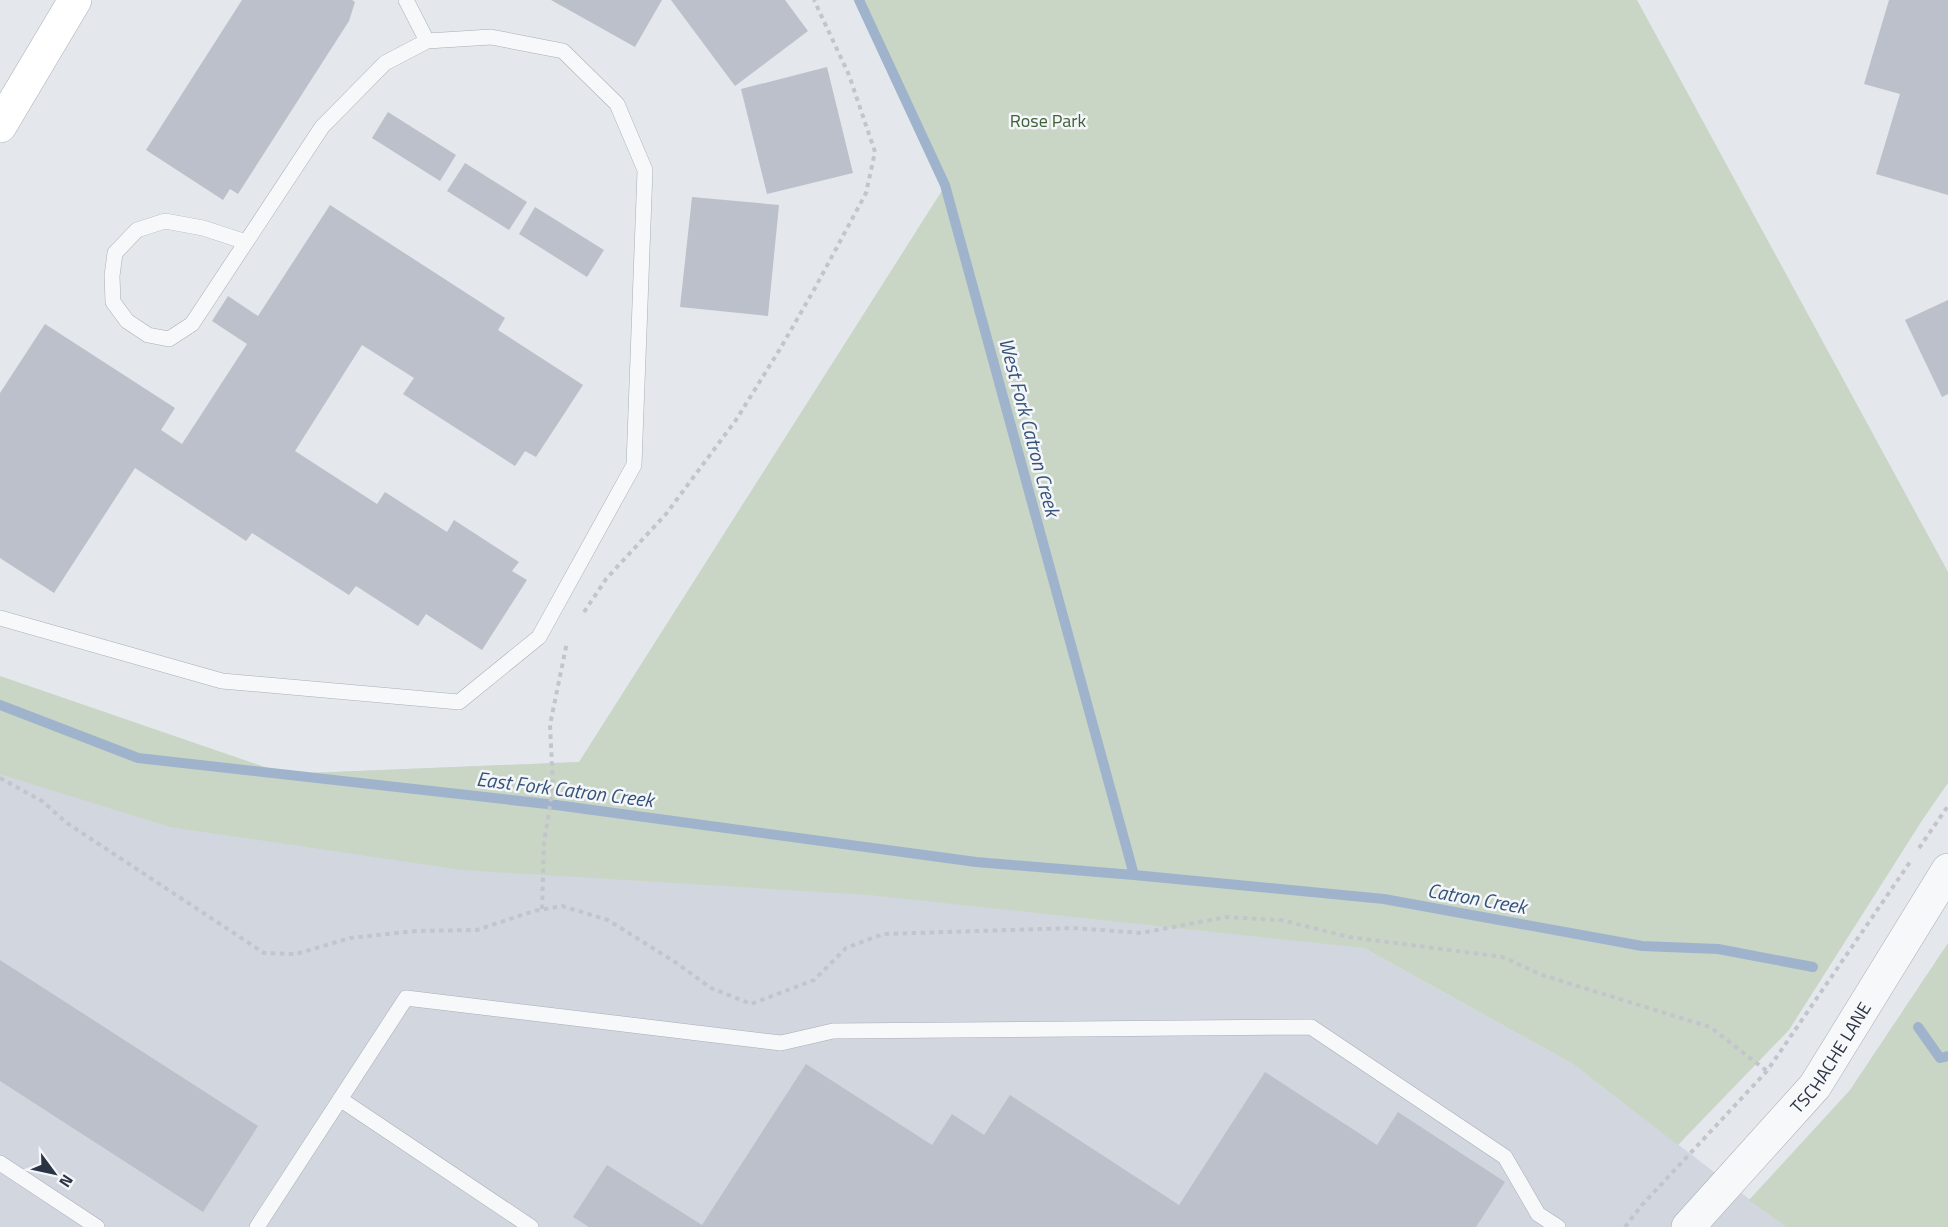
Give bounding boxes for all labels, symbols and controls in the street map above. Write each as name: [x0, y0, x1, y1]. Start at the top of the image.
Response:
park label: Rose Park: [1010, 107, 1087, 134]
water label: West Fork Catron Creek: [991, 334, 1069, 522]
water label: East Fork Catron Creek: [475, 763, 657, 815]
water label: Catron Creek: [1425, 874, 1531, 922]
street label: TSCHACHE LANE: [1783, 996, 1877, 1119]
north arrow: [24, 1143, 84, 1203]
text: N: [53, 1170, 80, 1192]

